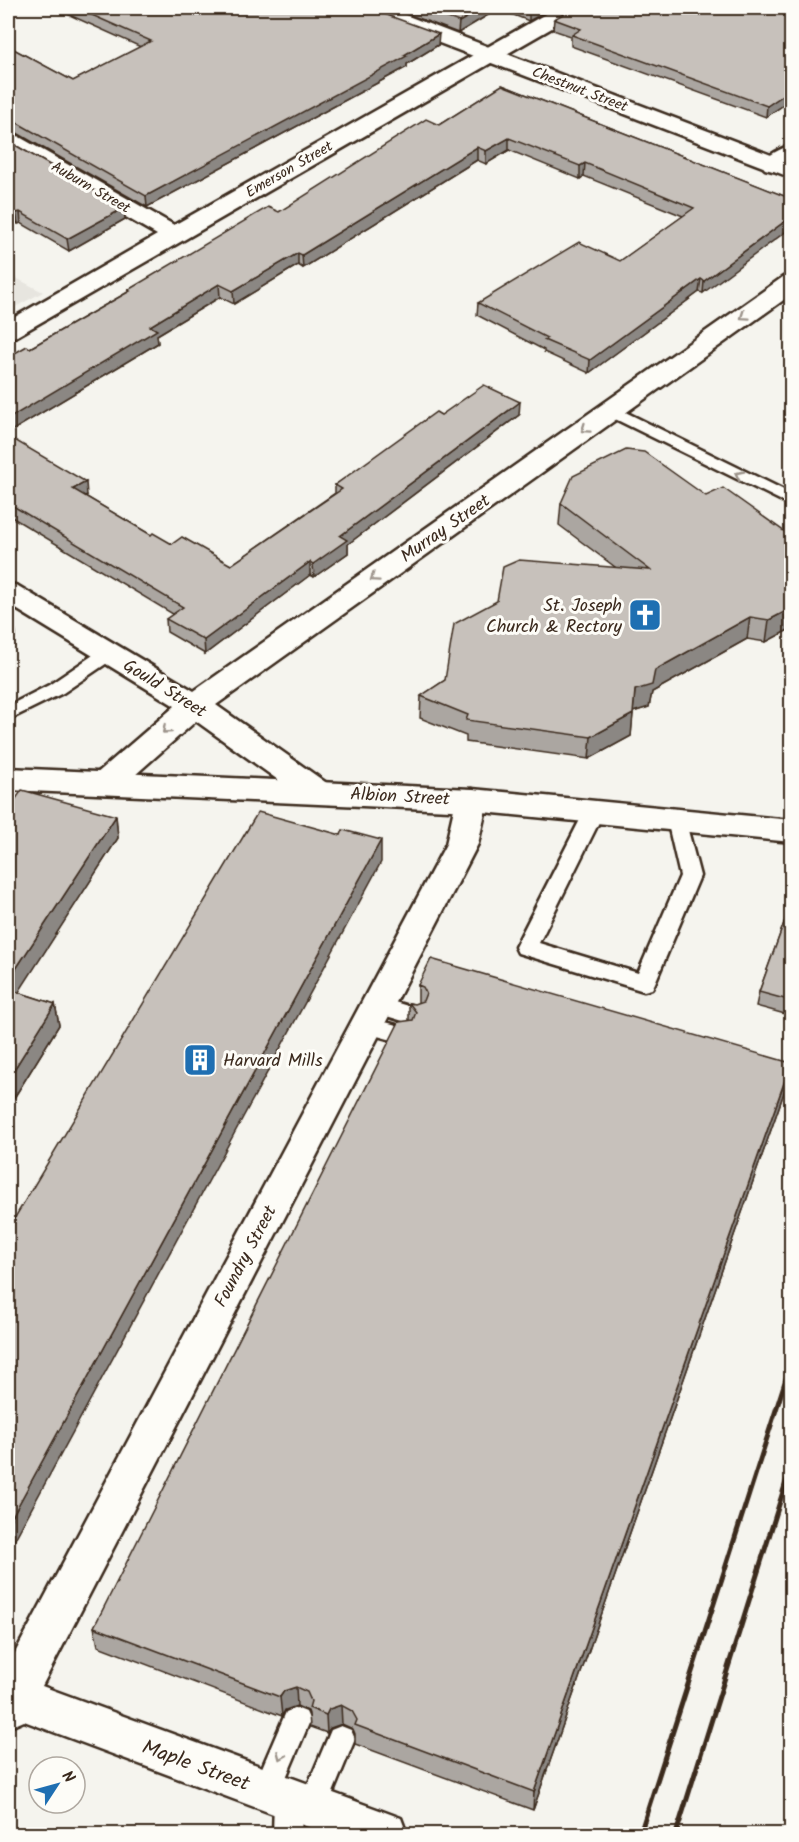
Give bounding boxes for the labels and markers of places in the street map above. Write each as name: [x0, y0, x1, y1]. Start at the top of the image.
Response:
place label: St. Joseph Church & Rectory: [486, 592, 623, 642]
church icon: St. Joseph Church & Rectory: [627, 597, 663, 633]
building icon: Harvard Mills: [182, 1042, 218, 1078]
place label: Harvard Mills: [223, 1047, 323, 1076]

